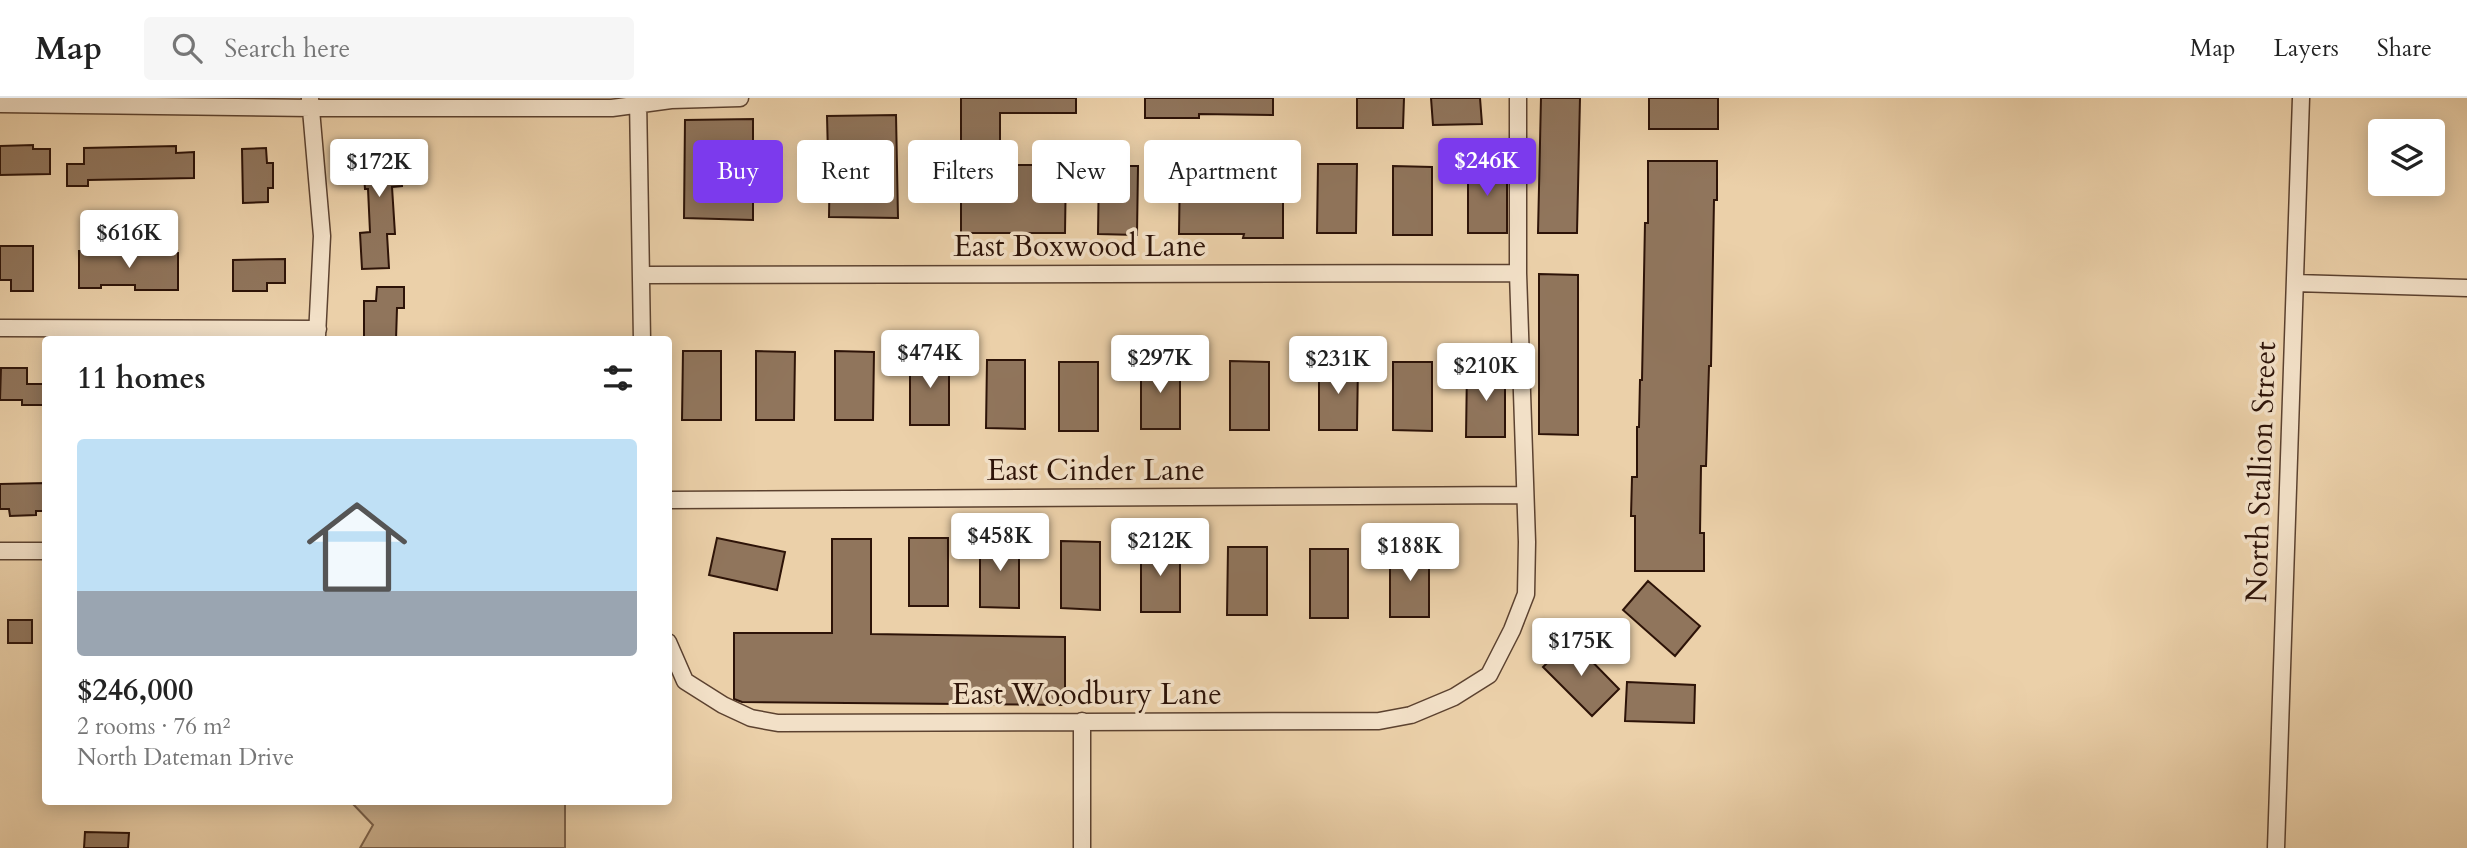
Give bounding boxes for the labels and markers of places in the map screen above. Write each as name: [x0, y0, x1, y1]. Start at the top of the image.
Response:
pin: $246K: [1438, 139, 1536, 198]
pin: $172K: [330, 140, 428, 199]
pin: $616K: [80, 211, 178, 270]
pin: $474K: [881, 330, 979, 390]
pin: $297K: [1111, 336, 1209, 395]
pin: $231K: [1289, 336, 1387, 396]
pin: $210K: [1437, 344, 1535, 403]
pin: $458K: [951, 514, 1049, 573]
pin: $212K: [1111, 518, 1209, 578]
pin: $188K: [1361, 524, 1459, 583]
pin: $175K: [1532, 618, 1630, 678]

